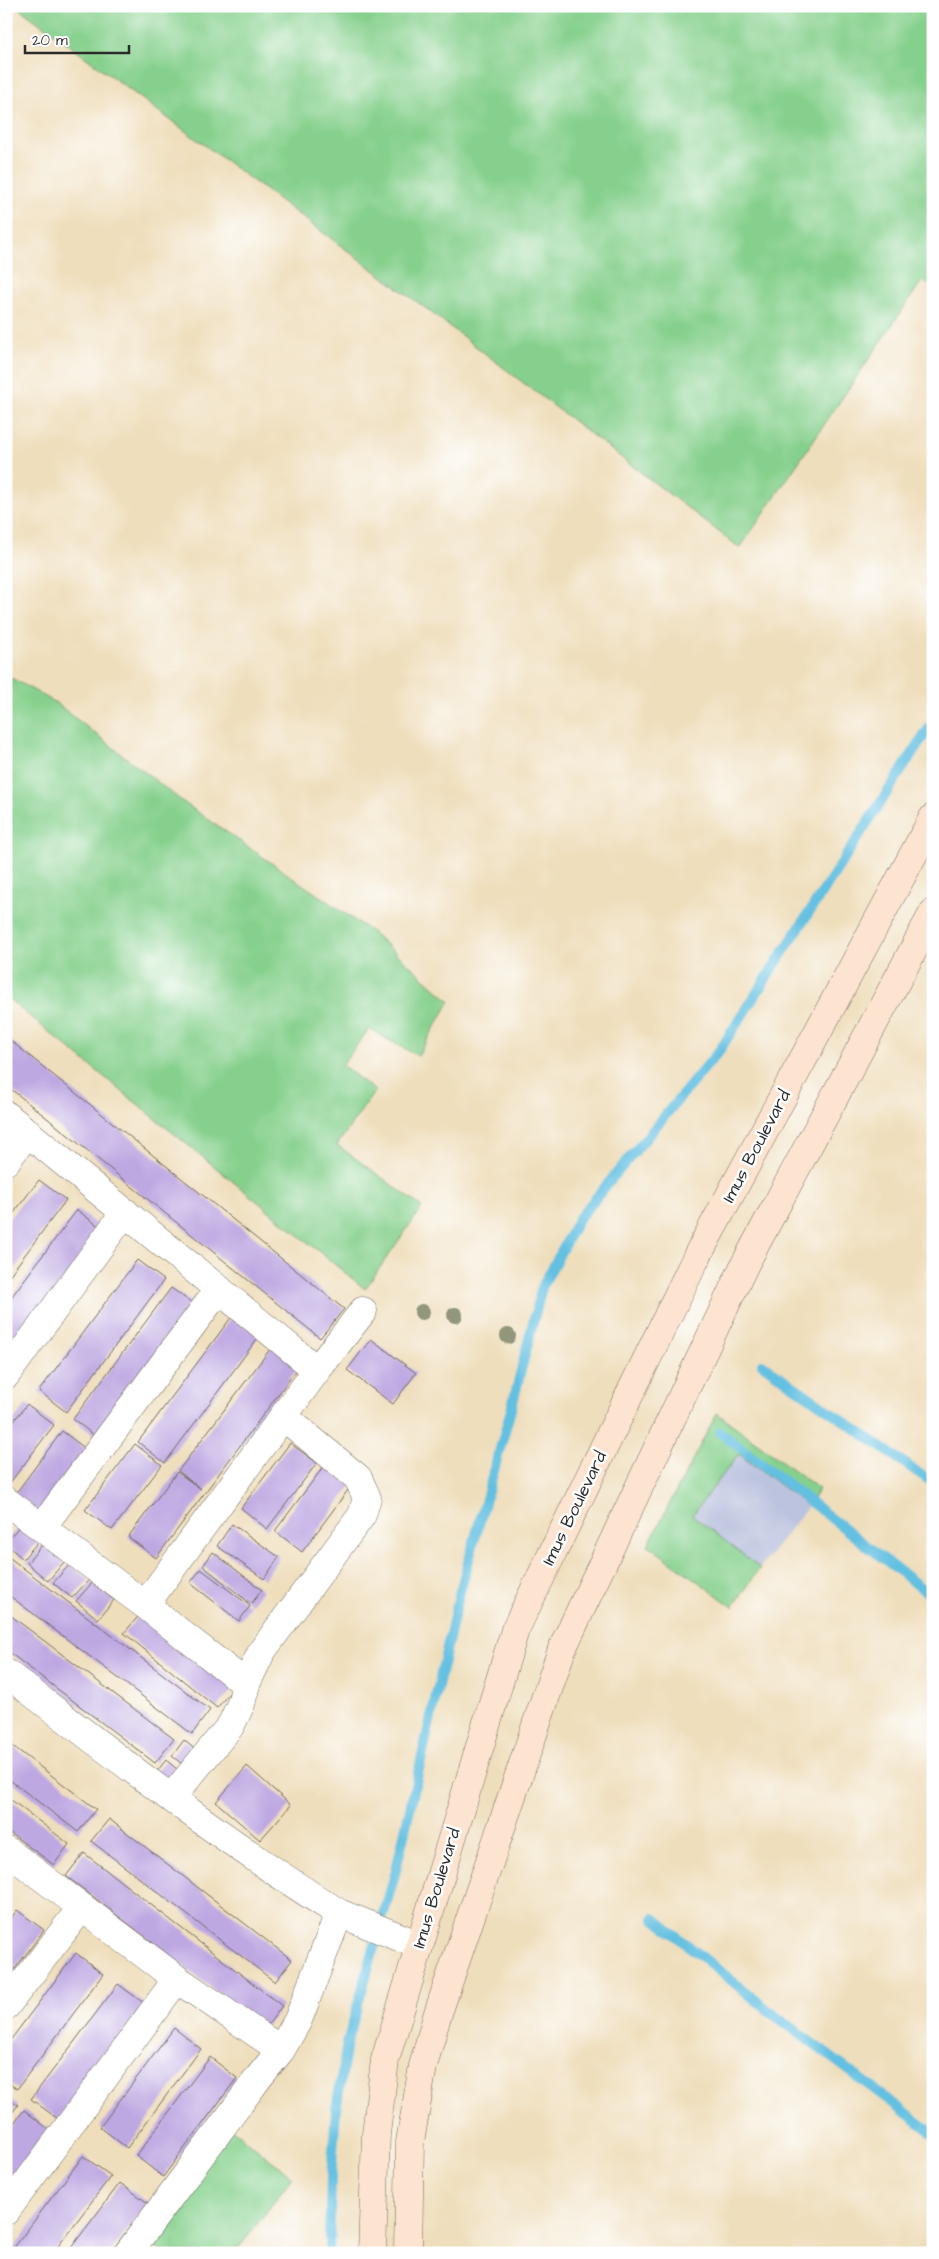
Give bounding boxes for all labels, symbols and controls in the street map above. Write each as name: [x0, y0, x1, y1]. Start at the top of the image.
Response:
scale bar: [25, 22, 129, 54]
text: 20 m: [32, 30, 68, 51]
street label: Imus Boulevard: [716, 1085, 797, 1207]
street label: Imus Boulevard: [536, 1447, 613, 1570]
street label: Imus Boulevard: [406, 1825, 467, 1951]

